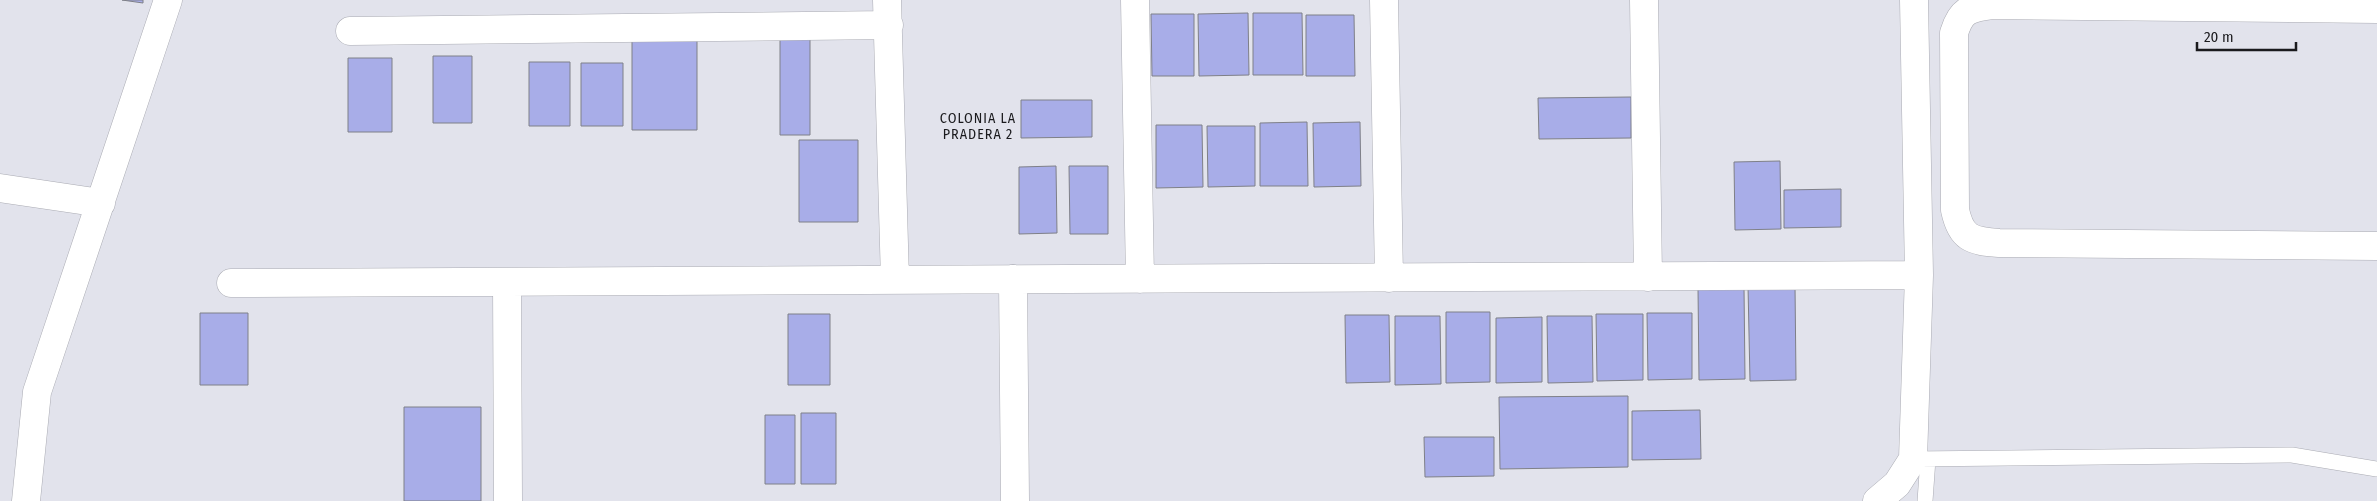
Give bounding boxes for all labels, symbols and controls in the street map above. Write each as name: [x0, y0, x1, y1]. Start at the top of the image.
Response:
scale bar: [2197, 20, 2296, 52]
text: 20 m: [2204, 28, 2234, 46]
district label: COLONIA LA PRADERA 2: [940, 110, 1016, 143]

